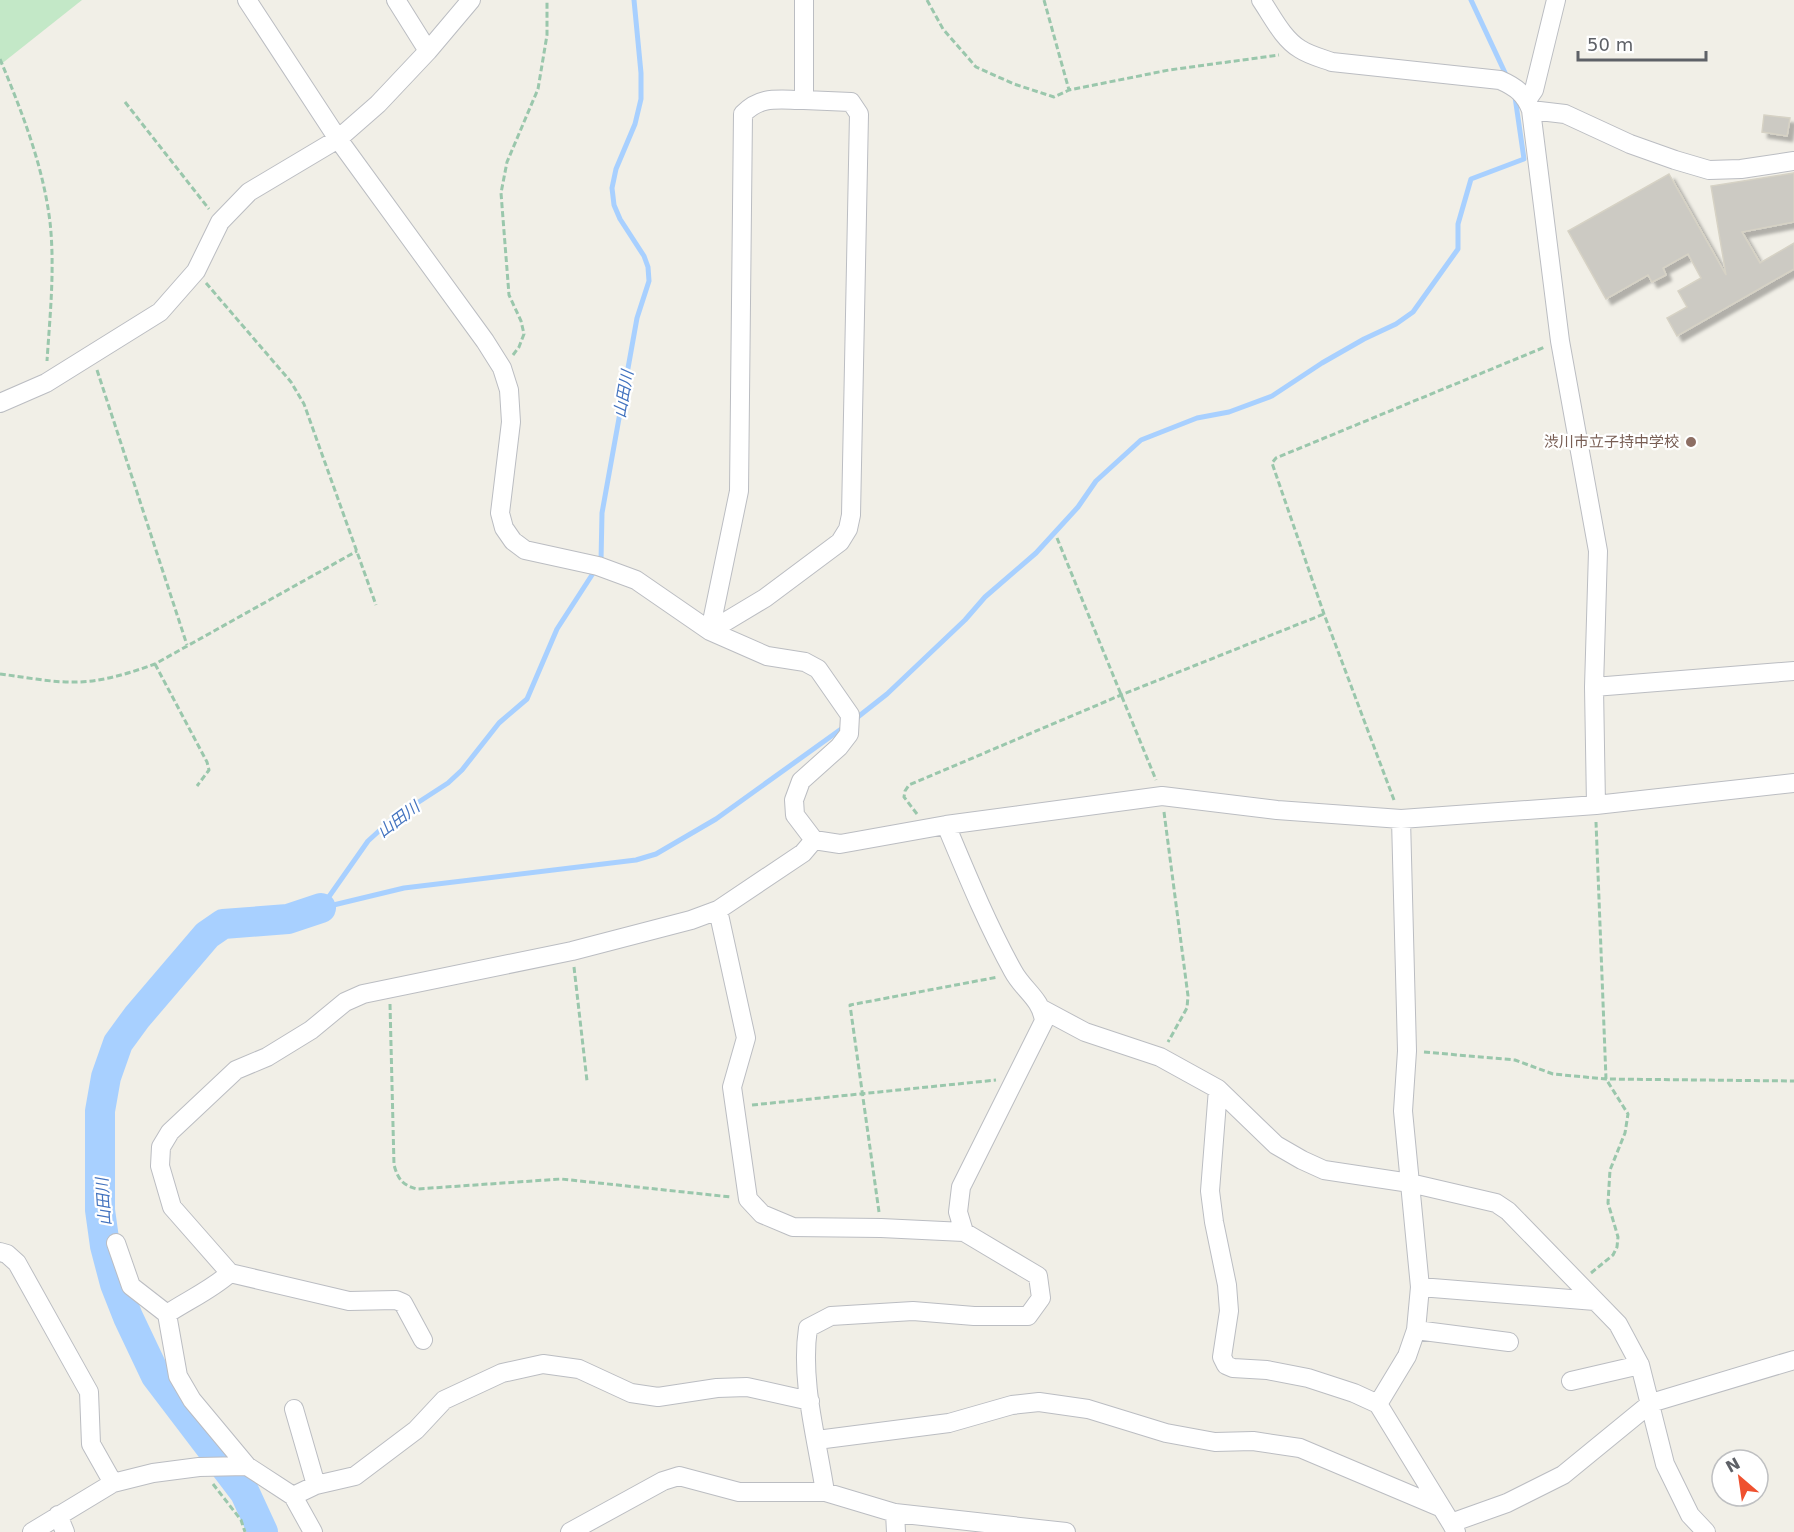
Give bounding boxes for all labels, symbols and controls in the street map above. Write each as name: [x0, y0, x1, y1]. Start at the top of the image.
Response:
scale bar: [1578, 24, 1706, 62]
text: 50 m: [1587, 34, 1633, 55]
water label: 山田川: [610, 367, 637, 419]
place label: 渋川市立子持中学校: [1544, 433, 1679, 451]
marker: 渋川市立子持中学校: [1684, 435, 1698, 449]
water label: 山田川: [373, 796, 425, 841]
water label: 山田川: [92, 1175, 115, 1227]
north arrow: [1710, 1448, 1770, 1508]
text: N: [1723, 1454, 1743, 1477]

